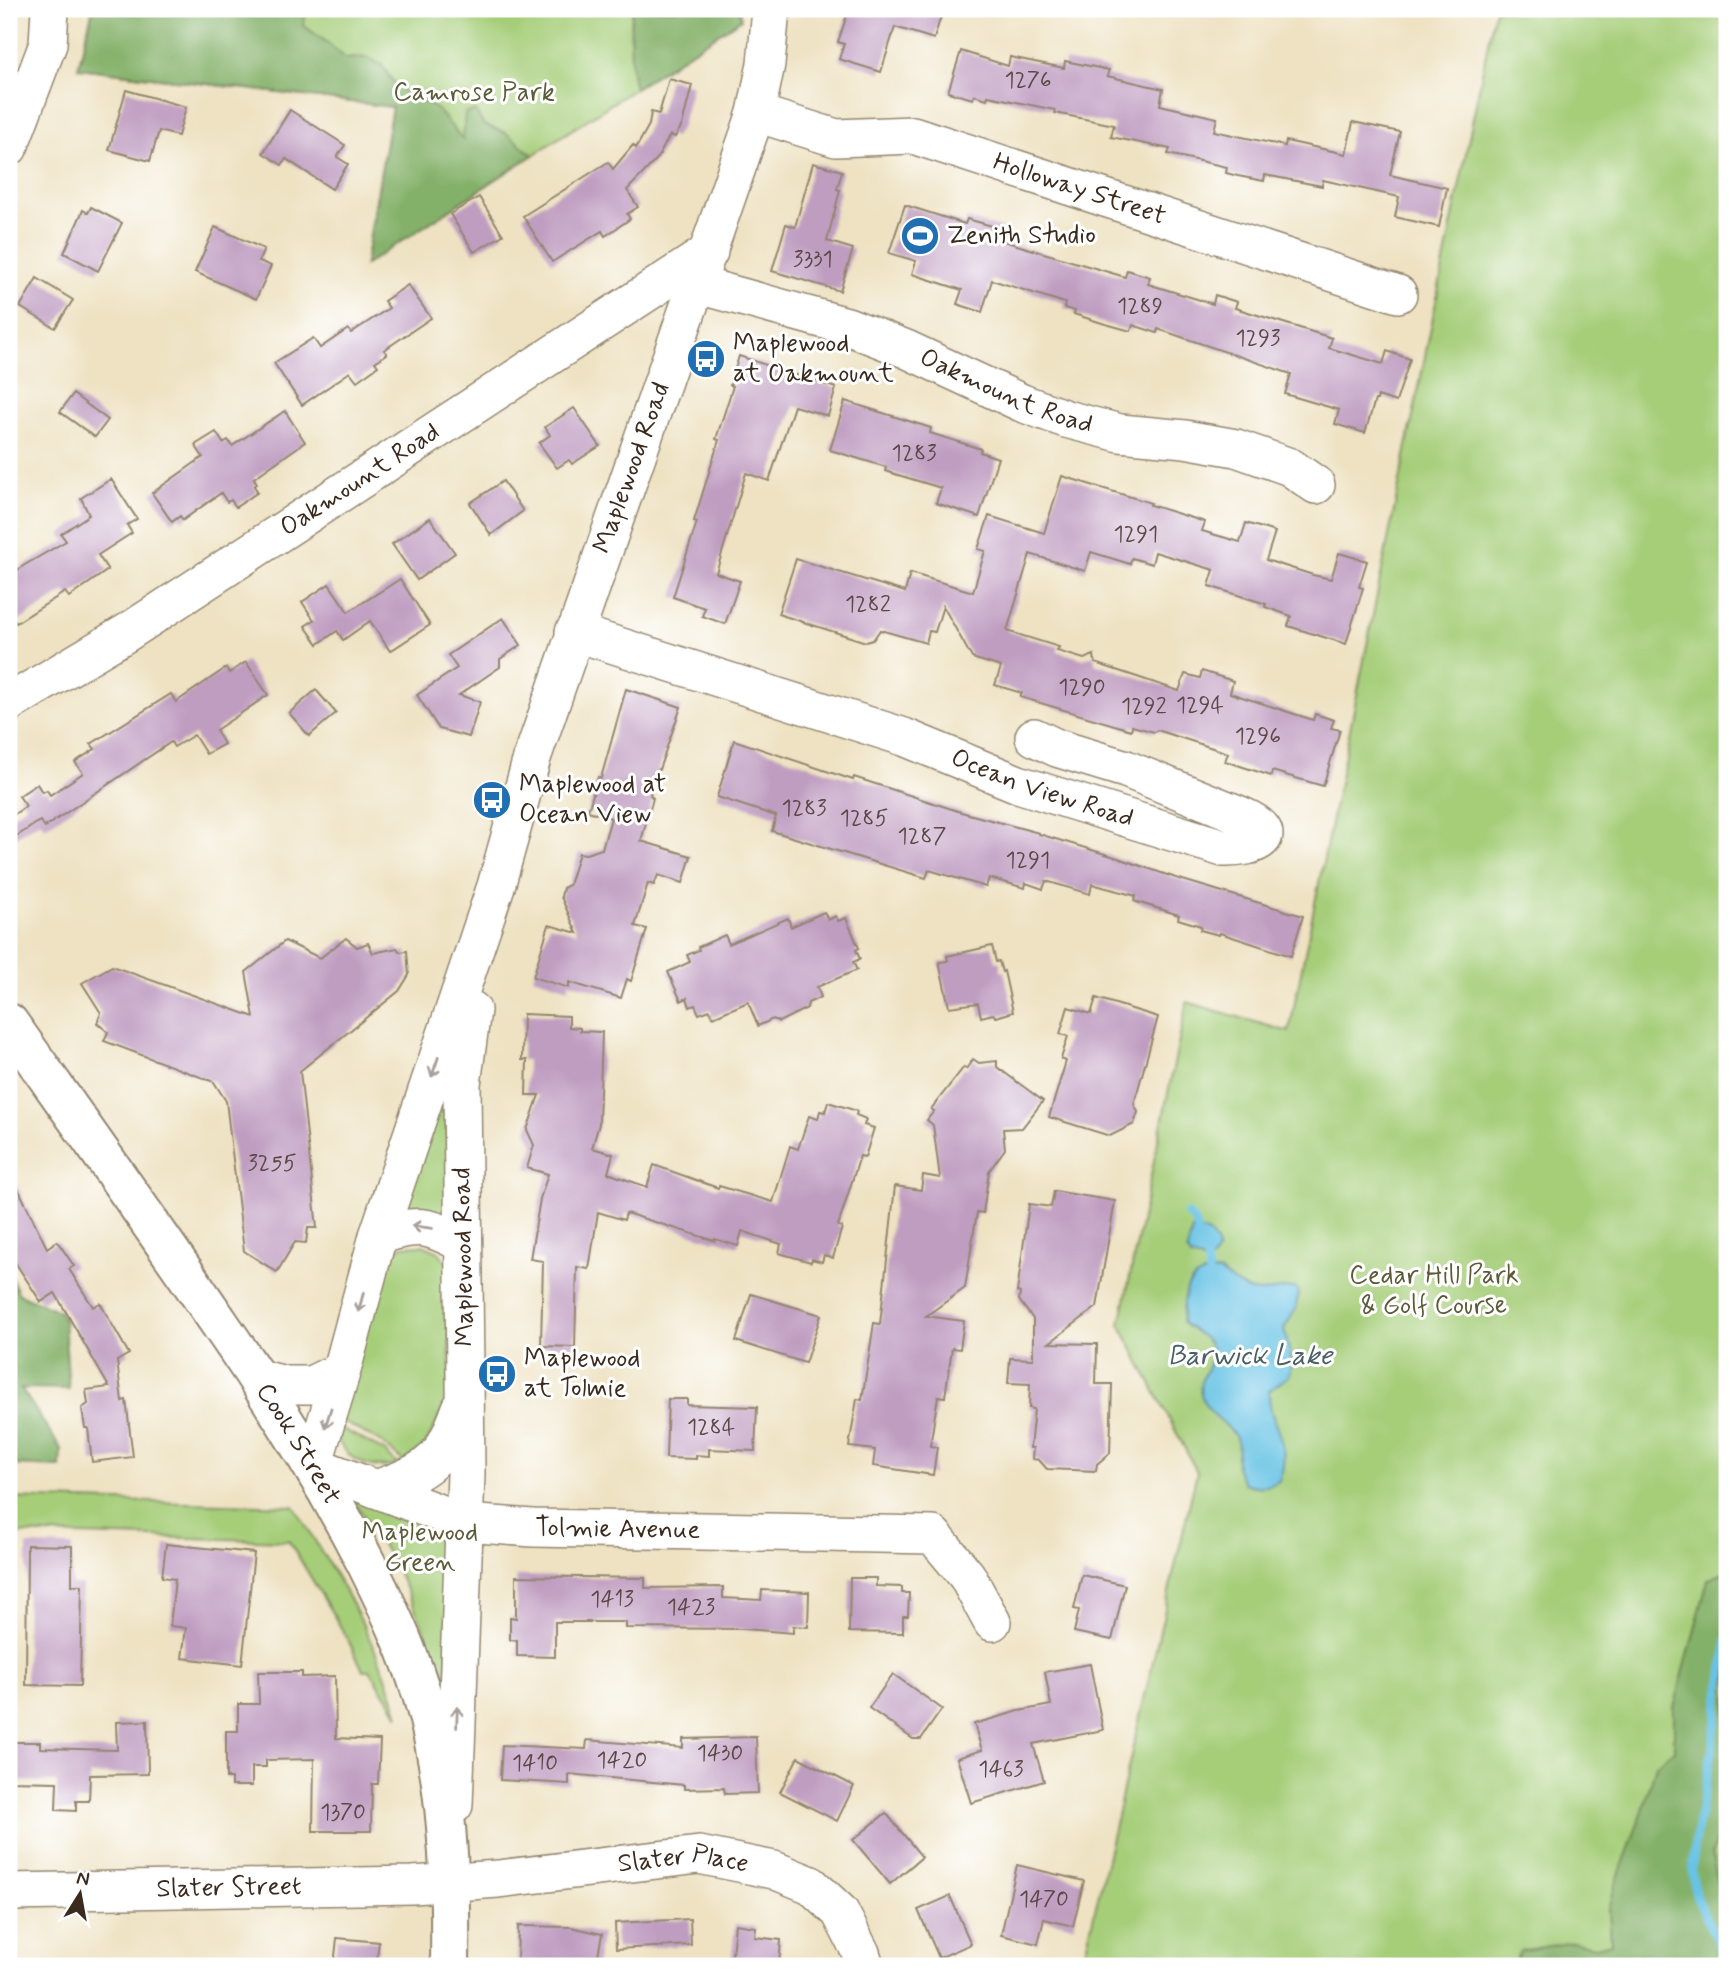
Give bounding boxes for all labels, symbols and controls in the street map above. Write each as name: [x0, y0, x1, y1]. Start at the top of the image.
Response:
house number: 1276: [1004, 66, 1052, 96]
park label: Camrose Park: [393, 76, 555, 110]
street label: Holloway Street: [989, 145, 1170, 234]
sports icon: Zenith Studio: [899, 215, 941, 257]
place label: Zenith Studio: [947, 219, 1096, 253]
house number: 3331: [793, 245, 833, 275]
house number: 1289: [1117, 292, 1163, 322]
house number: 1293: [1236, 324, 1280, 354]
place label: Maplewood at Oakmount: [733, 327, 894, 391]
bus stop icon: Maplewood at Oakmount: [685, 338, 727, 380]
street label: Oakmount Road: [914, 341, 1096, 442]
street label: Maplewood Road: [585, 378, 679, 558]
street label: Oakmount Road: [274, 415, 447, 545]
house number: 1283: [891, 439, 937, 469]
house number: 1291: [1114, 520, 1158, 550]
house number: 1282: [845, 590, 891, 620]
house number: 1290: [1058, 673, 1106, 703]
house number: 1294: [1176, 691, 1224, 721]
house number: 1292: [1121, 692, 1167, 722]
house number: 1296: [1235, 722, 1281, 752]
street label: Ocean View Road: [946, 741, 1138, 836]
place label: Maplewood at Ocean View: [519, 768, 666, 832]
bus stop icon: Maplewood at Ocean View: [471, 779, 513, 821]
house number: 1283: [781, 794, 827, 824]
house number: 1285: [840, 804, 888, 834]
house number: 1287: [898, 822, 946, 852]
house number: 1291: [1006, 846, 1050, 876]
one-way arrow: [428, 1055, 440, 1077]
house number: 3255: [247, 1149, 297, 1179]
street label: Maplewood Road: [445, 1167, 483, 1347]
one-way arrow: [411, 1221, 434, 1234]
park label: Cedar Hill Park & Golf Course: [1349, 1259, 1519, 1323]
one-way arrow: [354, 1290, 367, 1312]
water label: Barwick Lake: [1168, 1338, 1334, 1375]
place label: Maplewood at Tolmie: [524, 1342, 640, 1406]
bus stop icon: Maplewood at Tolmie: [476, 1353, 518, 1395]
street label: Cook Street: [248, 1377, 348, 1511]
one-way arrow: [321, 1407, 334, 1429]
house number: 1284: [687, 1413, 735, 1443]
street label: Tolmie Avenue: [535, 1511, 701, 1548]
park label: Maplewood Green: [362, 1516, 478, 1580]
house number: 1413: [590, 1585, 634, 1615]
house number: 1423: [667, 1593, 715, 1623]
one-way arrow: [450, 1705, 464, 1728]
house number: 1430: [697, 1739, 743, 1769]
house number: 1420: [597, 1746, 647, 1776]
house number: 1410: [512, 1749, 558, 1779]
house number: 1463: [978, 1755, 1024, 1785]
house number: 1370: [320, 1798, 366, 1828]
street label: Slater Place: [616, 1837, 752, 1882]
north arrow: [46, 1860, 116, 1930]
text: N: [74, 1865, 92, 1892]
street label: Slater Street: [156, 1870, 302, 1906]
house number: 1470: [1019, 1885, 1069, 1915]

